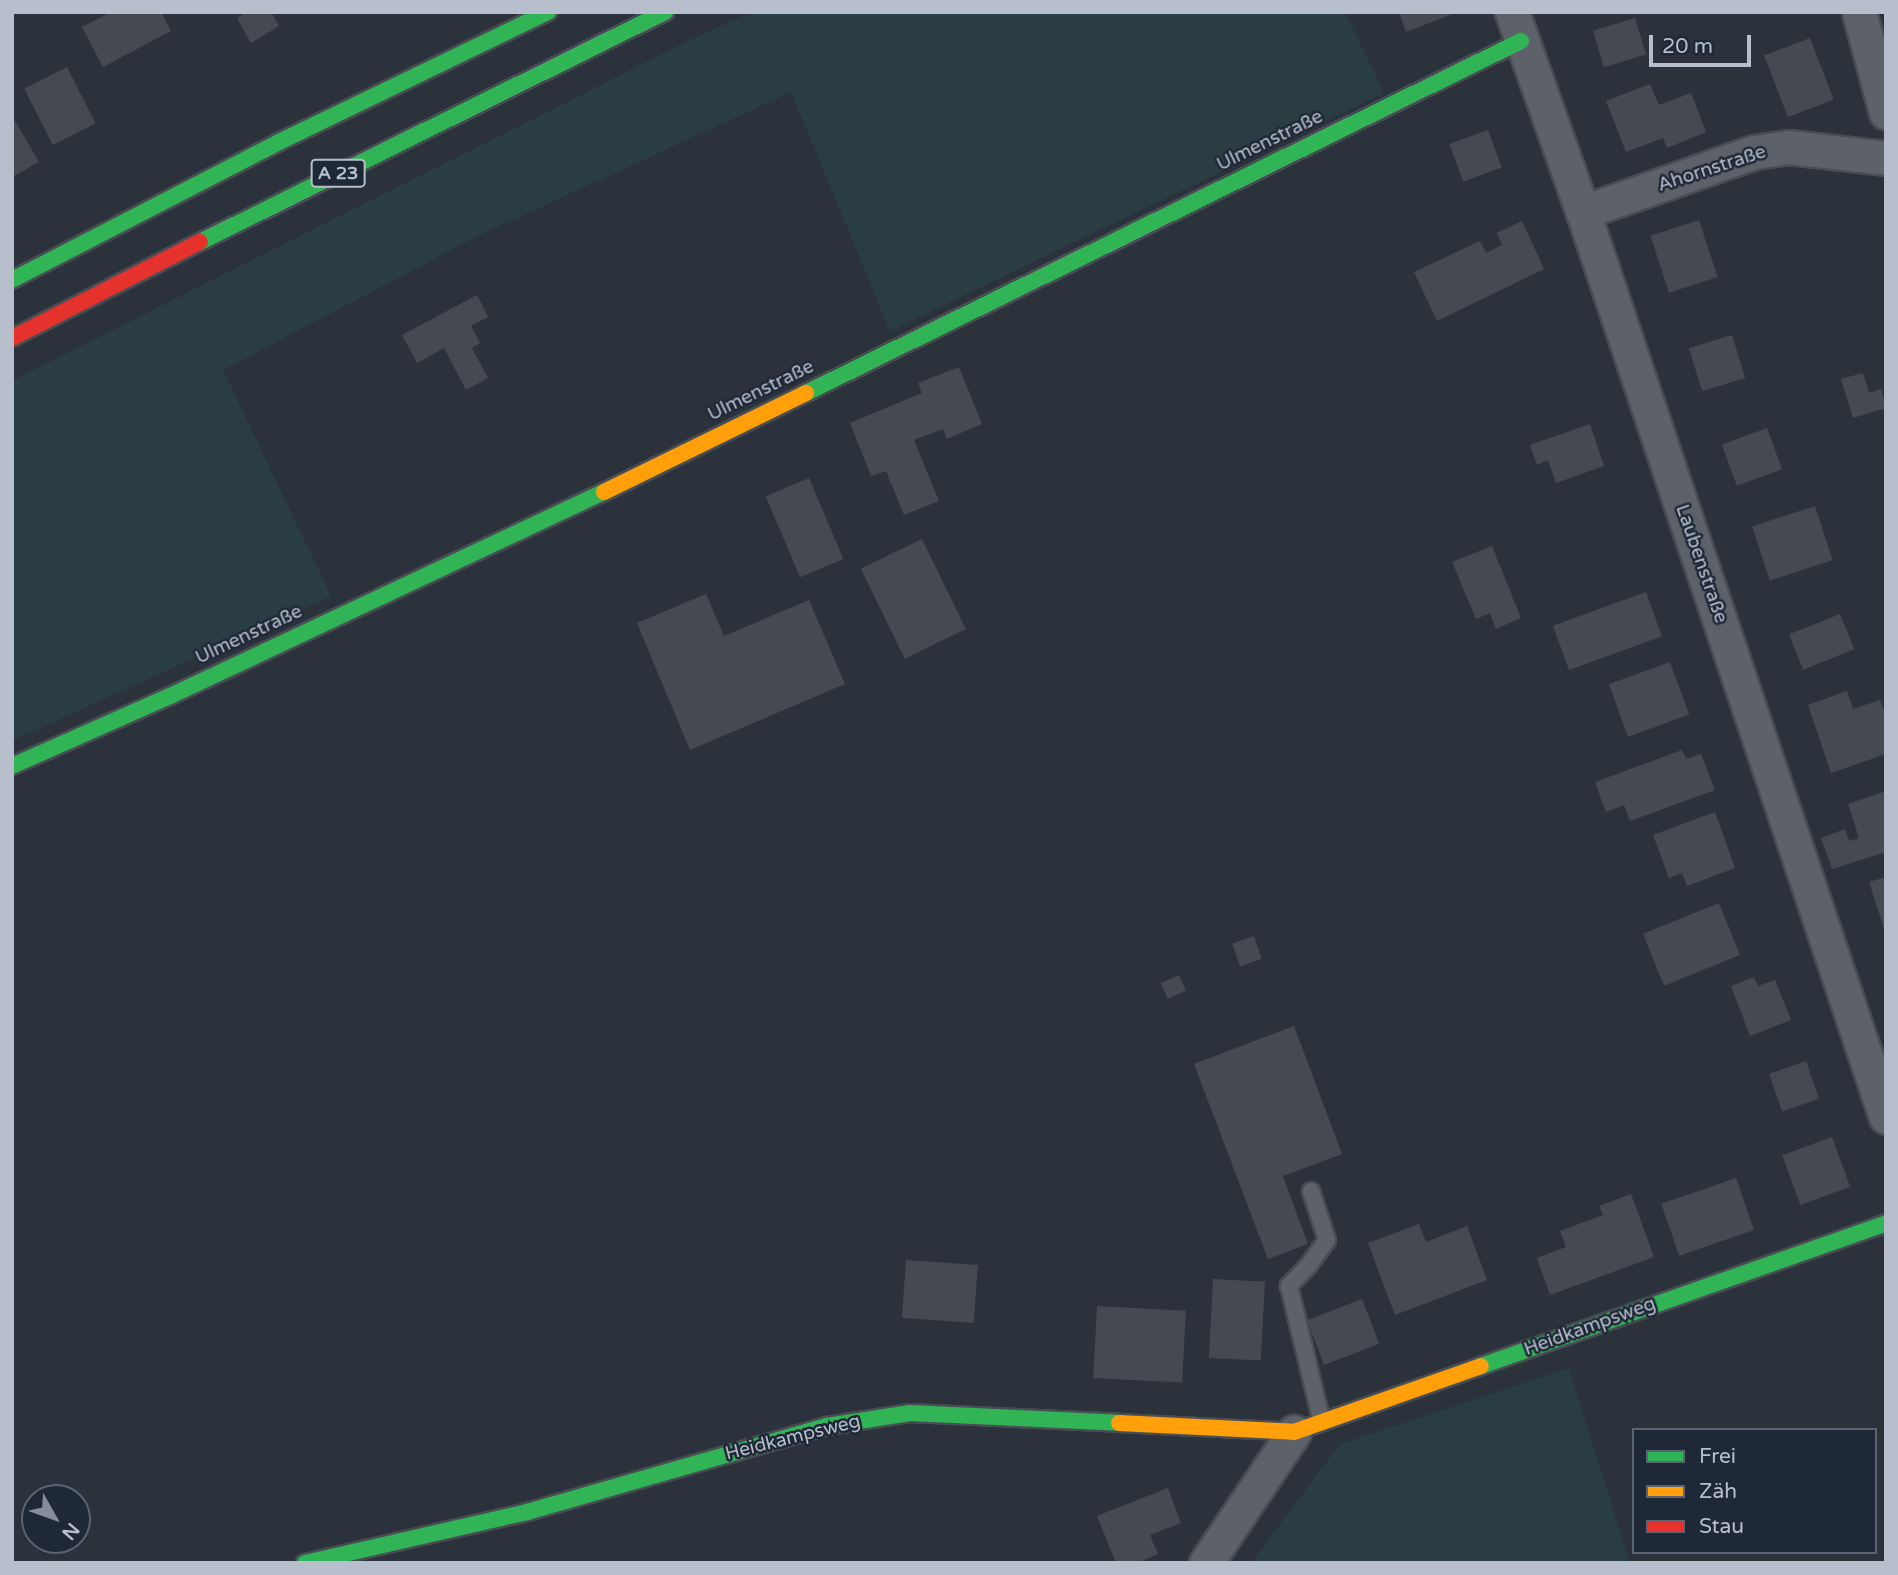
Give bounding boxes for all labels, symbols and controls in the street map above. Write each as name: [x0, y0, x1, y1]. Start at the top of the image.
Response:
scale bar: [1653, 21, 1755, 65]
text: 20 m: [1662, 34, 1713, 59]
street label: Ulmenstraße: [1213, 106, 1327, 176]
street label: Ahornstraße: [1655, 141, 1769, 197]
road number: A 23: [310, 158, 366, 188]
street label: Ulmenstraße: [704, 356, 818, 426]
street label: Laubenstraße: [1670, 502, 1732, 626]
street label: Ulmenstraße: [192, 600, 306, 670]
street label: Heidkampsweg: [1521, 1293, 1659, 1361]
street label: Heidkampsweg: [723, 1410, 863, 1466]
legend: [1632, 1428, 1877, 1554]
text: Frei: [1699, 1444, 1736, 1469]
text: Zäh: [1699, 1479, 1737, 1504]
north arrow: [21, 1484, 91, 1554]
text: Stau: [1699, 1514, 1744, 1539]
text: N: [57, 1518, 84, 1544]

